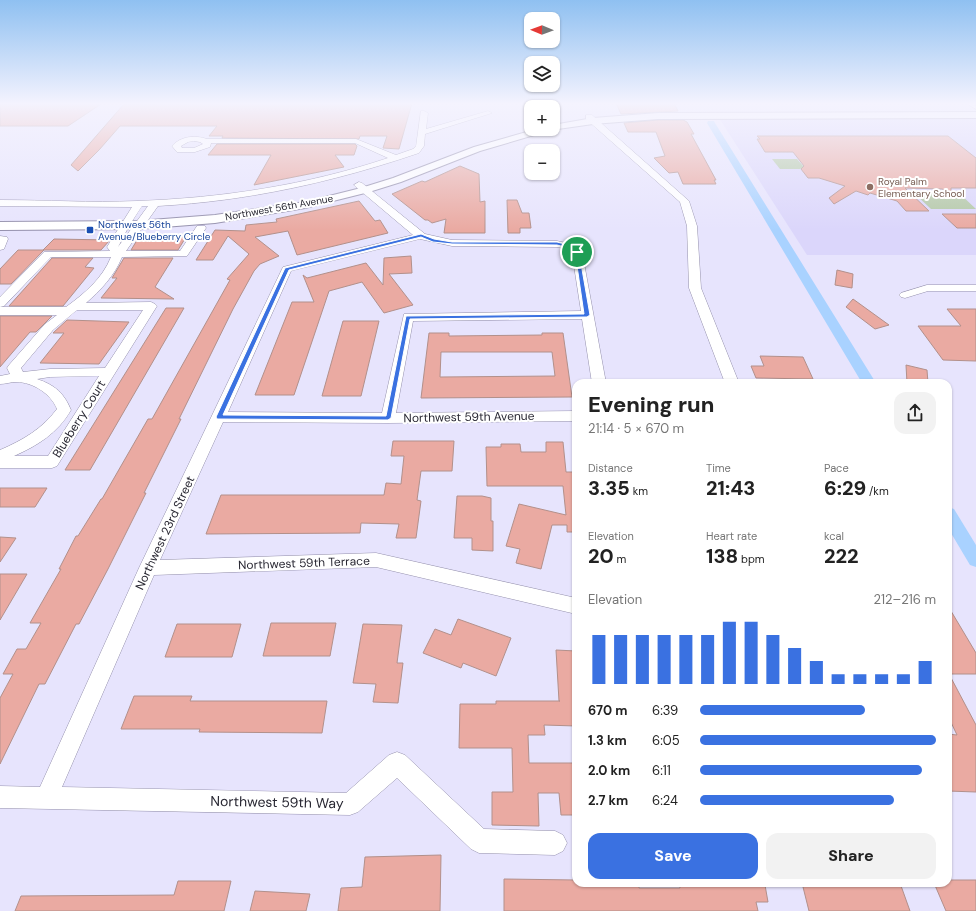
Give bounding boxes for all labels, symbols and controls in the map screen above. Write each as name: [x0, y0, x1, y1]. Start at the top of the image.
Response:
north arrow: [524, 12, 560, 48]
map controls: [524, 12, 560, 180]
button: layers: [524, 56, 560, 92]
button: +: [524, 100, 560, 136]
button: −: [524, 144, 560, 180]
place label: Royal Palm Elementary School: [878, 175, 965, 200]
marker: Royal Palm Elementary School: [865, 182, 875, 192]
street label: Northwest 56th Avenue: [224, 192, 334, 223]
place label: Northwest 56th Avenue/Blueberry Circle: [98, 218, 211, 243]
marker: Northwest 56th Avenue/Blueberry Circle: [85, 225, 95, 235]
pin: [560, 235, 594, 269]
icon: arrive: [566, 241, 588, 263]
street label: Blueberry Court: [49, 377, 109, 461]
text: Evening run: [588, 390, 714, 419]
button: share: [894, 392, 936, 434]
street label: Northwest 59th Avenue: [403, 408, 535, 426]
text: 21:14 · 5 × 670 m: [588, 420, 684, 437]
text: Distance: [588, 461, 633, 475]
text: Time: [706, 461, 731, 475]
text: Pace: [824, 461, 849, 475]
street label: Northwest 23rd Street: [132, 473, 199, 592]
text: 3.35: [588, 475, 630, 501]
text: 21:43: [706, 475, 755, 501]
text: 6:29: [824, 475, 866, 501]
text: km: [630, 484, 648, 498]
text: /km: [866, 484, 889, 498]
text: Elevation: [588, 529, 634, 543]
text: Heart rate: [706, 529, 757, 543]
text: kcal: [824, 529, 844, 543]
text: 20: [588, 543, 614, 569]
text: 138: [706, 543, 738, 569]
text: 222: [824, 543, 859, 569]
text: m: [614, 552, 626, 566]
text: bpm: [738, 552, 765, 566]
street label: Northwest 59th Terrace: [238, 553, 370, 573]
text: Elevation: [588, 591, 642, 608]
text: 212–216 m: [874, 591, 936, 608]
text: 670 m: [588, 702, 627, 719]
text: 6:39: [652, 702, 678, 719]
text: 1.3 km: [588, 732, 627, 749]
text: 6:05: [652, 732, 680, 749]
text: 2.0 km: [588, 762, 630, 779]
text: 6:11: [652, 762, 671, 779]
street label: Northwest 59th Way: [210, 792, 344, 812]
text: 2.7 km: [588, 792, 628, 809]
text: 6:24: [652, 792, 678, 809]
button: Save: [588, 833, 758, 879]
button: Share: [766, 833, 936, 879]

